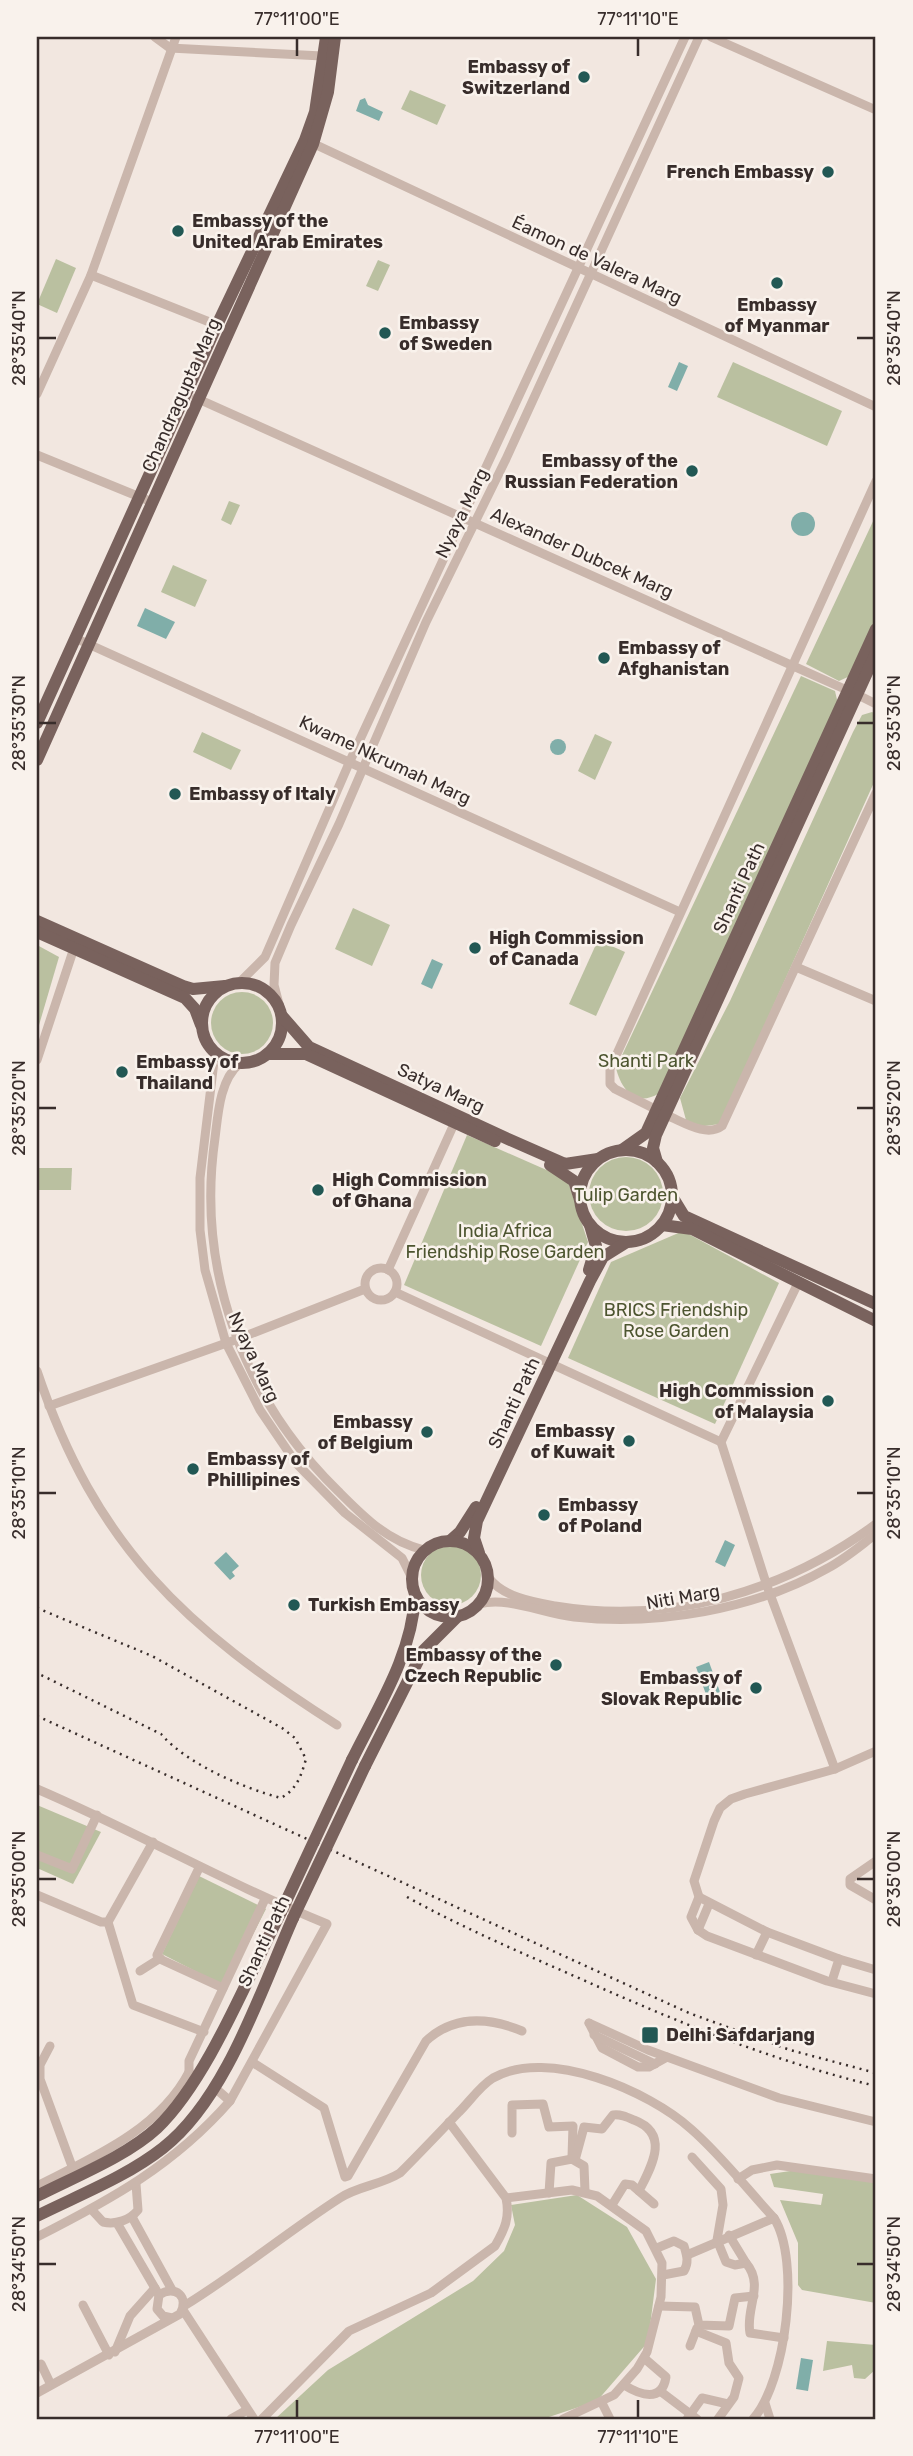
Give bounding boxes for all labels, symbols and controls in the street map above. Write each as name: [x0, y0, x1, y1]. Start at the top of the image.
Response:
text: 77°11'00"E: [254, 8, 340, 30]
text: 77°11'10"E: [597, 8, 679, 30]
place label: Embassy of Switzerland: [462, 56, 570, 99]
marker: Embassy of Switzerland: [576, 69, 592, 85]
place label: French Embassy: [666, 161, 814, 183]
marker: French Embassy: [820, 164, 836, 180]
place label: Embassy of the United Arab Emirates: [192, 210, 383, 253]
street label: Éamon de Valera Marg: [508, 211, 686, 309]
marker: Embassy of the United Arab Emirates: [170, 223, 186, 239]
marker: Embassy of Myanmar: [769, 275, 785, 291]
text: 28°35'40"N: [8, 290, 30, 386]
text: 28°35'40"N: [883, 290, 905, 386]
place label: Embassy of Myanmar: [724, 294, 830, 337]
place label: Embassy of Sweden: [399, 312, 492, 355]
street label: Chandragupta Marg: [137, 315, 225, 475]
marker: Embassy of Sweden: [377, 325, 393, 341]
place label: Embassy of the Russian Federation: [505, 450, 678, 493]
marker: Embassy of the Russian Federation: [684, 463, 700, 479]
street label: Nyaya Marg: [431, 464, 493, 562]
street label: Alexander Dubcek Marg: [487, 503, 677, 603]
place label: Embassy of Afghanistan: [618, 637, 729, 680]
marker: Embassy of Afghanistan: [596, 650, 612, 666]
text: 28°35'30"N: [8, 675, 30, 771]
text: 28°35'30"N: [883, 675, 905, 771]
street label: Kwame Nkrumah Marg: [296, 711, 474, 809]
place label: Embassy of Italy: [189, 783, 336, 805]
marker: Embassy of Italy: [167, 786, 183, 802]
street label: Shanti Path: [708, 839, 770, 937]
place label: High Commission of Canada: [489, 927, 644, 970]
marker: High Commission of Canada: [467, 940, 483, 956]
park label: Shanti Park: [598, 1050, 695, 1072]
place label: Embassy of Thailand: [136, 1051, 239, 1094]
street label: Satya Marg: [394, 1058, 488, 1118]
text: 28°35'20"N: [8, 1060, 30, 1156]
text: 28°35'20"N: [883, 1060, 905, 1156]
marker: Embassy of Thailand: [114, 1064, 130, 1080]
place label: High Commission of Ghana: [332, 1169, 487, 1212]
marker: High Commission of Ghana: [310, 1182, 326, 1198]
park label: Tulip Garden: [574, 1184, 678, 1206]
park label: India Africa Friendship Rose Garden: [405, 1220, 605, 1263]
park label: BRICS Friendship Rose Garden: [604, 1299, 748, 1342]
street label: Nyaya Marg: [223, 1308, 285, 1406]
street label: Shanti Path: [483, 1354, 545, 1452]
place label: High Commission of Malaysia: [659, 1380, 814, 1423]
marker: High Commission of Malaysia: [820, 1393, 836, 1409]
place label: Embassy of Belgium: [318, 1411, 413, 1454]
place label: Embassy of Kuwait: [531, 1420, 615, 1463]
marker: Embassy of Belgium: [419, 1424, 435, 1440]
marker: Embassy of Kuwait: [621, 1433, 637, 1449]
text: 28°35'10"N: [8, 1447, 30, 1539]
text: 28°35'10"N: [883, 1447, 905, 1539]
place label: Embassy of Phillipines: [207, 1448, 310, 1491]
marker: Embassy of Phillipines: [185, 1461, 201, 1477]
place label: Embassy of Poland: [558, 1494, 642, 1537]
marker: Embassy of Poland: [536, 1507, 552, 1523]
street label: Niti Marg: [645, 1580, 721, 1614]
place label: Turkish Embassy: [308, 1594, 460, 1616]
marker: Turkish Embassy: [286, 1597, 302, 1613]
place label: Embassy of the Czech Republic: [404, 1644, 542, 1687]
marker: Embassy of the Czech Republic: [548, 1657, 564, 1673]
place label: Embassy of Slovak Republic: [601, 1667, 742, 1710]
marker: Embassy of Slovak Republic: [748, 1680, 764, 1696]
text: 28°35'00"N: [8, 1831, 30, 1927]
text: 28°35'00"N: [883, 1831, 905, 1927]
street label: Shanti Path: [233, 1892, 295, 1990]
place label: Delhi Safdarjang: [666, 2024, 815, 2046]
marker: Delhi Safdarjang: [640, 2025, 660, 2045]
text: 28°34'50"N: [8, 2216, 30, 2312]
text: 28°34'50"N: [883, 2216, 905, 2312]
text: 77°11'00"E: [254, 2426, 340, 2448]
text: 77°11'10"E: [597, 2426, 679, 2448]

